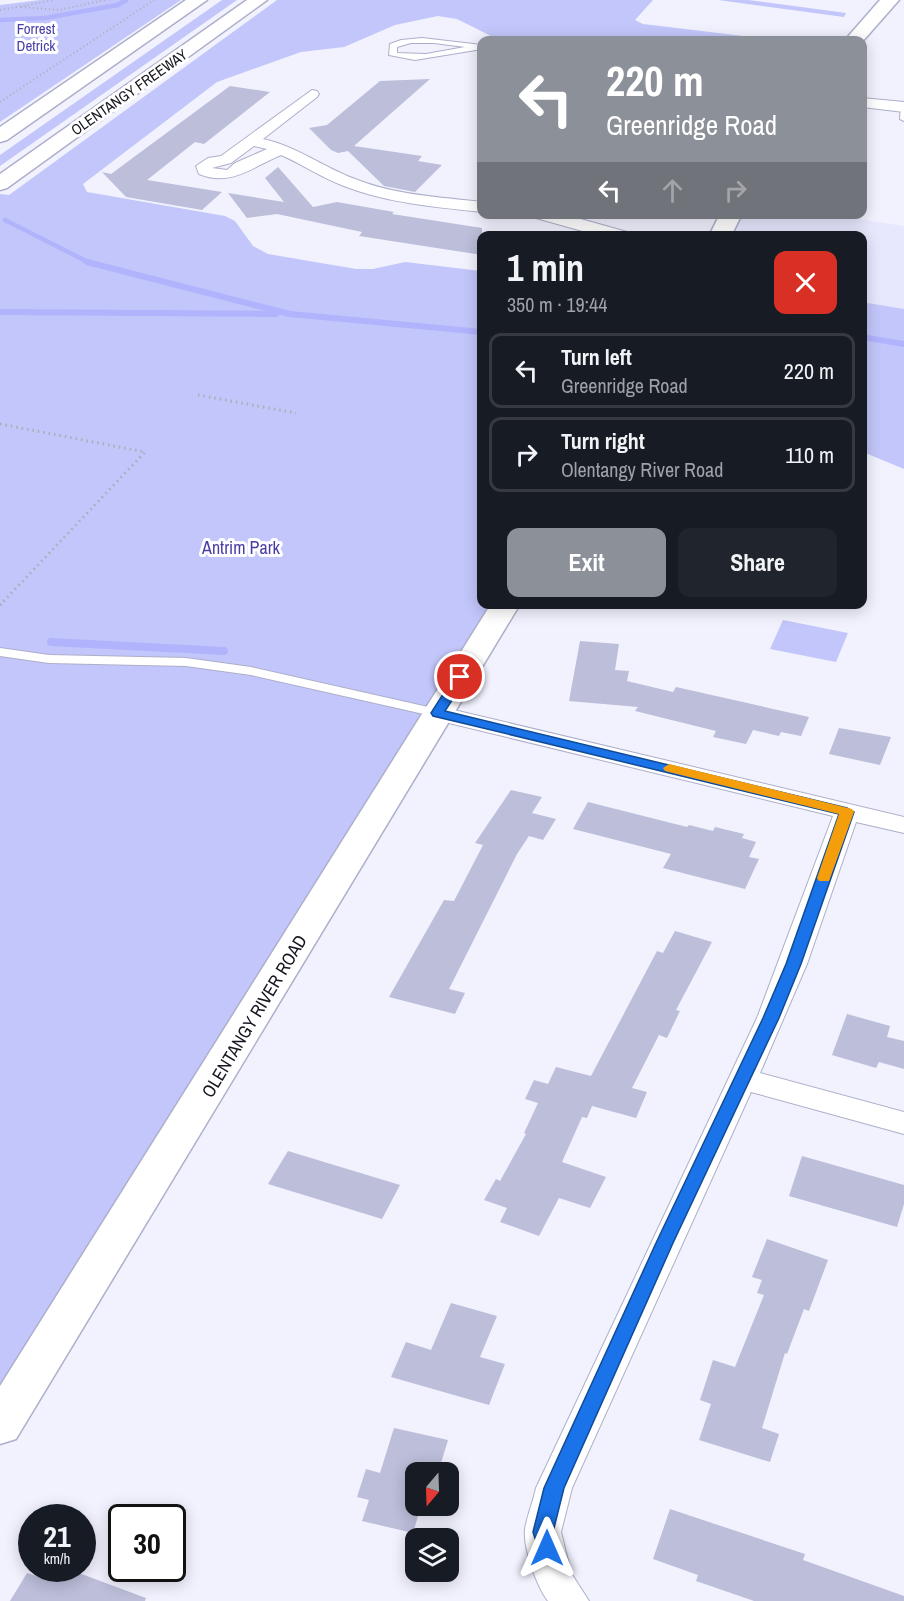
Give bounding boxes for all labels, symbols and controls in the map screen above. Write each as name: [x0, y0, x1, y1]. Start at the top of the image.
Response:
park label: Forrest Detrick: [17, 18, 56, 56]
street label: OLENTANGY FREEWAY: [67, 43, 192, 140]
text: 220 m: [606, 53, 704, 109]
icon: left: [507, 60, 585, 138]
text: Greenridge Road: [606, 107, 777, 143]
icon: left: [593, 174, 626, 207]
icon: ahead: [656, 174, 689, 207]
icon: right: [719, 174, 752, 207]
text: 1 min: [507, 244, 584, 292]
button: close: [774, 251, 837, 314]
text: 350 m · 19:44: [507, 291, 607, 318]
text: Turn left: [561, 342, 632, 372]
icon: left: [510, 354, 543, 387]
text: 220 m: [784, 356, 834, 386]
text: Greenridge Road: [561, 372, 688, 399]
text: Turn right: [561, 426, 645, 456]
icon: right: [510, 438, 543, 471]
text: 110 m: [785, 440, 834, 470]
text: Olentangy River Road: [561, 456, 723, 483]
button: Exit: [507, 528, 666, 597]
button: Share: [678, 528, 837, 597]
park label: Antrim Park: [201, 535, 281, 560]
pin: [434, 651, 485, 702]
icon: arrive: [443, 660, 476, 693]
street label: OLENTANGY RIVER ROAD: [195, 930, 313, 1102]
north arrow: [405, 1462, 459, 1516]
map controls: [405, 1462, 459, 1582]
speed limit sign: 30: [108, 1504, 186, 1582]
text: 21: [43, 1516, 71, 1556]
position arrow: [515, 1516, 579, 1580]
button: layers: [405, 1528, 459, 1582]
text: km/h: [44, 1548, 70, 1569]

